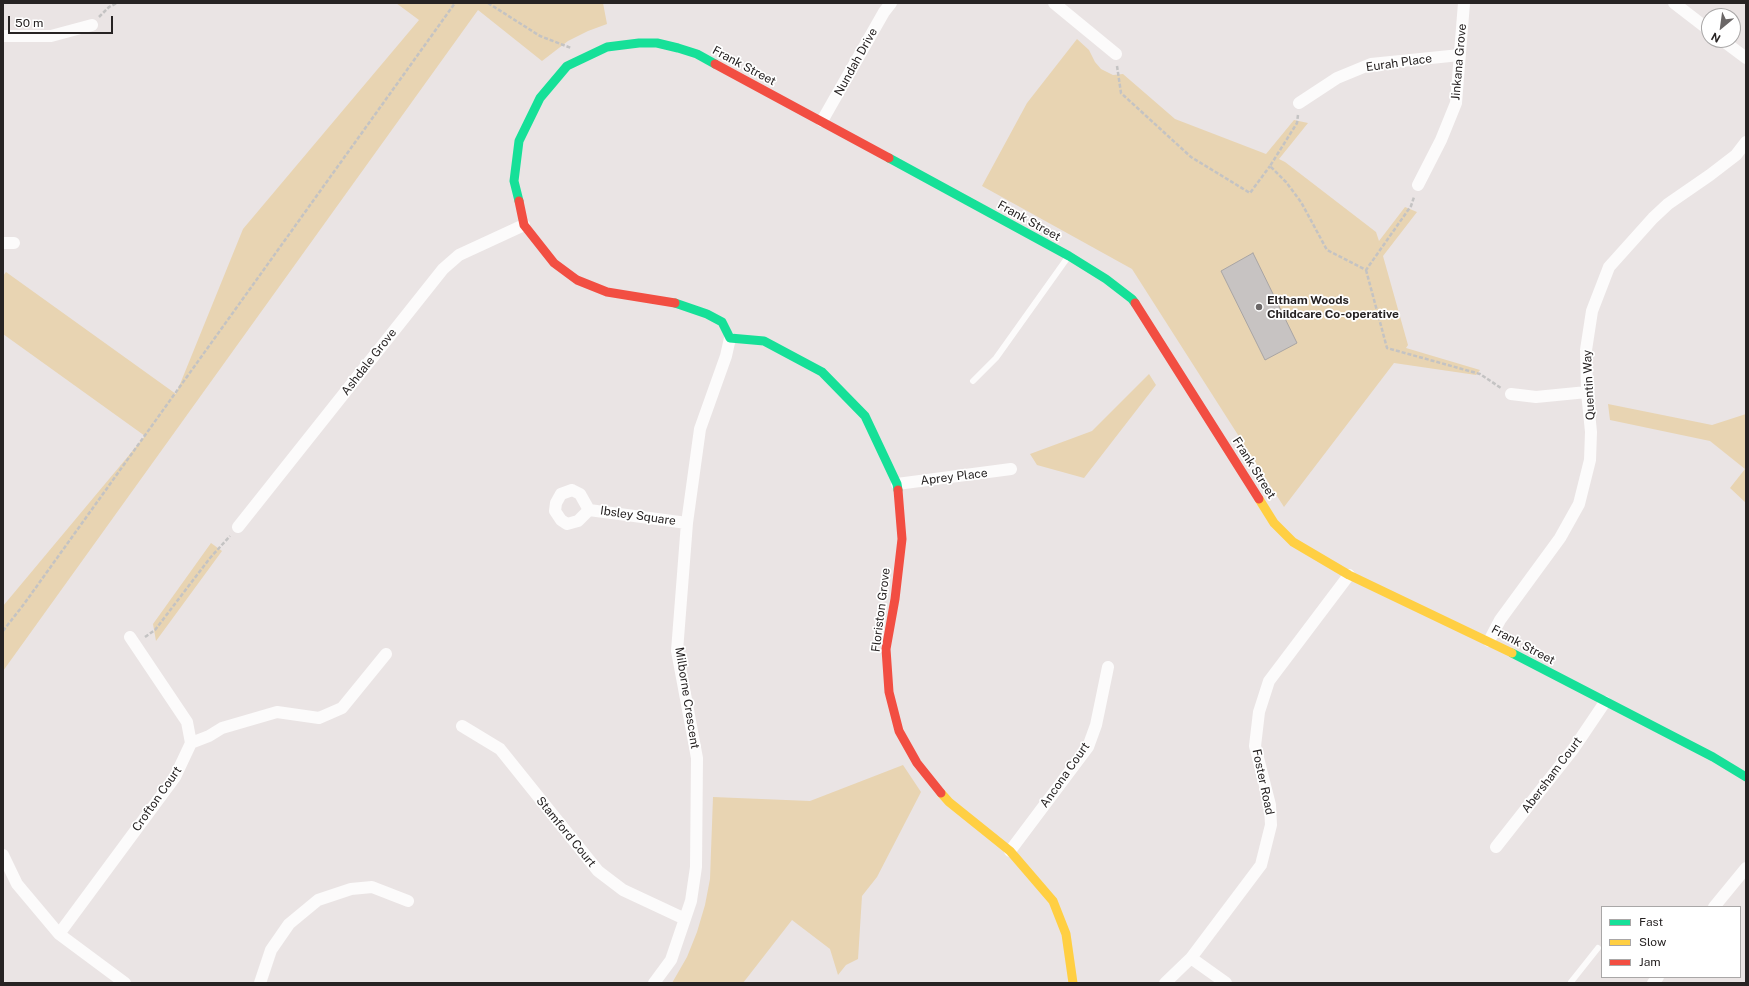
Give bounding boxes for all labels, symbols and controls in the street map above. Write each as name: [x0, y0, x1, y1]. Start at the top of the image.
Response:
scale bar: [10, 8, 115, 34]
north arrow: [1701, 8, 1741, 48]
text: 50 m: [15, 16, 43, 30]
street label: Jinkana Grove: [1448, 23, 1470, 101]
street label: Nundah Drive: [831, 26, 881, 98]
text: N: [1709, 30, 1722, 45]
street label: Frank Street: [710, 43, 778, 89]
street label: Eurah Place: [1365, 51, 1433, 75]
street label: Frank Street: [995, 198, 1063, 244]
place label: Eltham Woods Childcare Co-operative: [1267, 293, 1399, 321]
marker: Eltham Woods Childcare Co-operative: [1254, 302, 1264, 312]
street label: Ashdale Grove: [338, 326, 400, 398]
street label: Quentin Way: [1580, 349, 1598, 421]
street label: Frank Street: [1229, 435, 1279, 501]
street label: Aprey Place: [920, 466, 988, 488]
street label: Ibsley Square: [599, 504, 677, 528]
street label: Floriston Grove: [869, 567, 893, 653]
street label: Frank Street: [1489, 622, 1557, 668]
street label: Milborne Crescent: [672, 646, 702, 750]
street label: Abersham Court: [1519, 734, 1585, 816]
street label: Ancona Court: [1037, 740, 1093, 810]
street label: Foster Road: [1249, 748, 1277, 816]
street label: Crofton Court: [129, 764, 185, 834]
street label: Stamford Court: [533, 794, 599, 870]
legend: [1601, 906, 1741, 978]
text: Fast: [1639, 915, 1663, 929]
text: Slow: [1639, 935, 1666, 949]
text: Jam: [1639, 955, 1661, 969]

